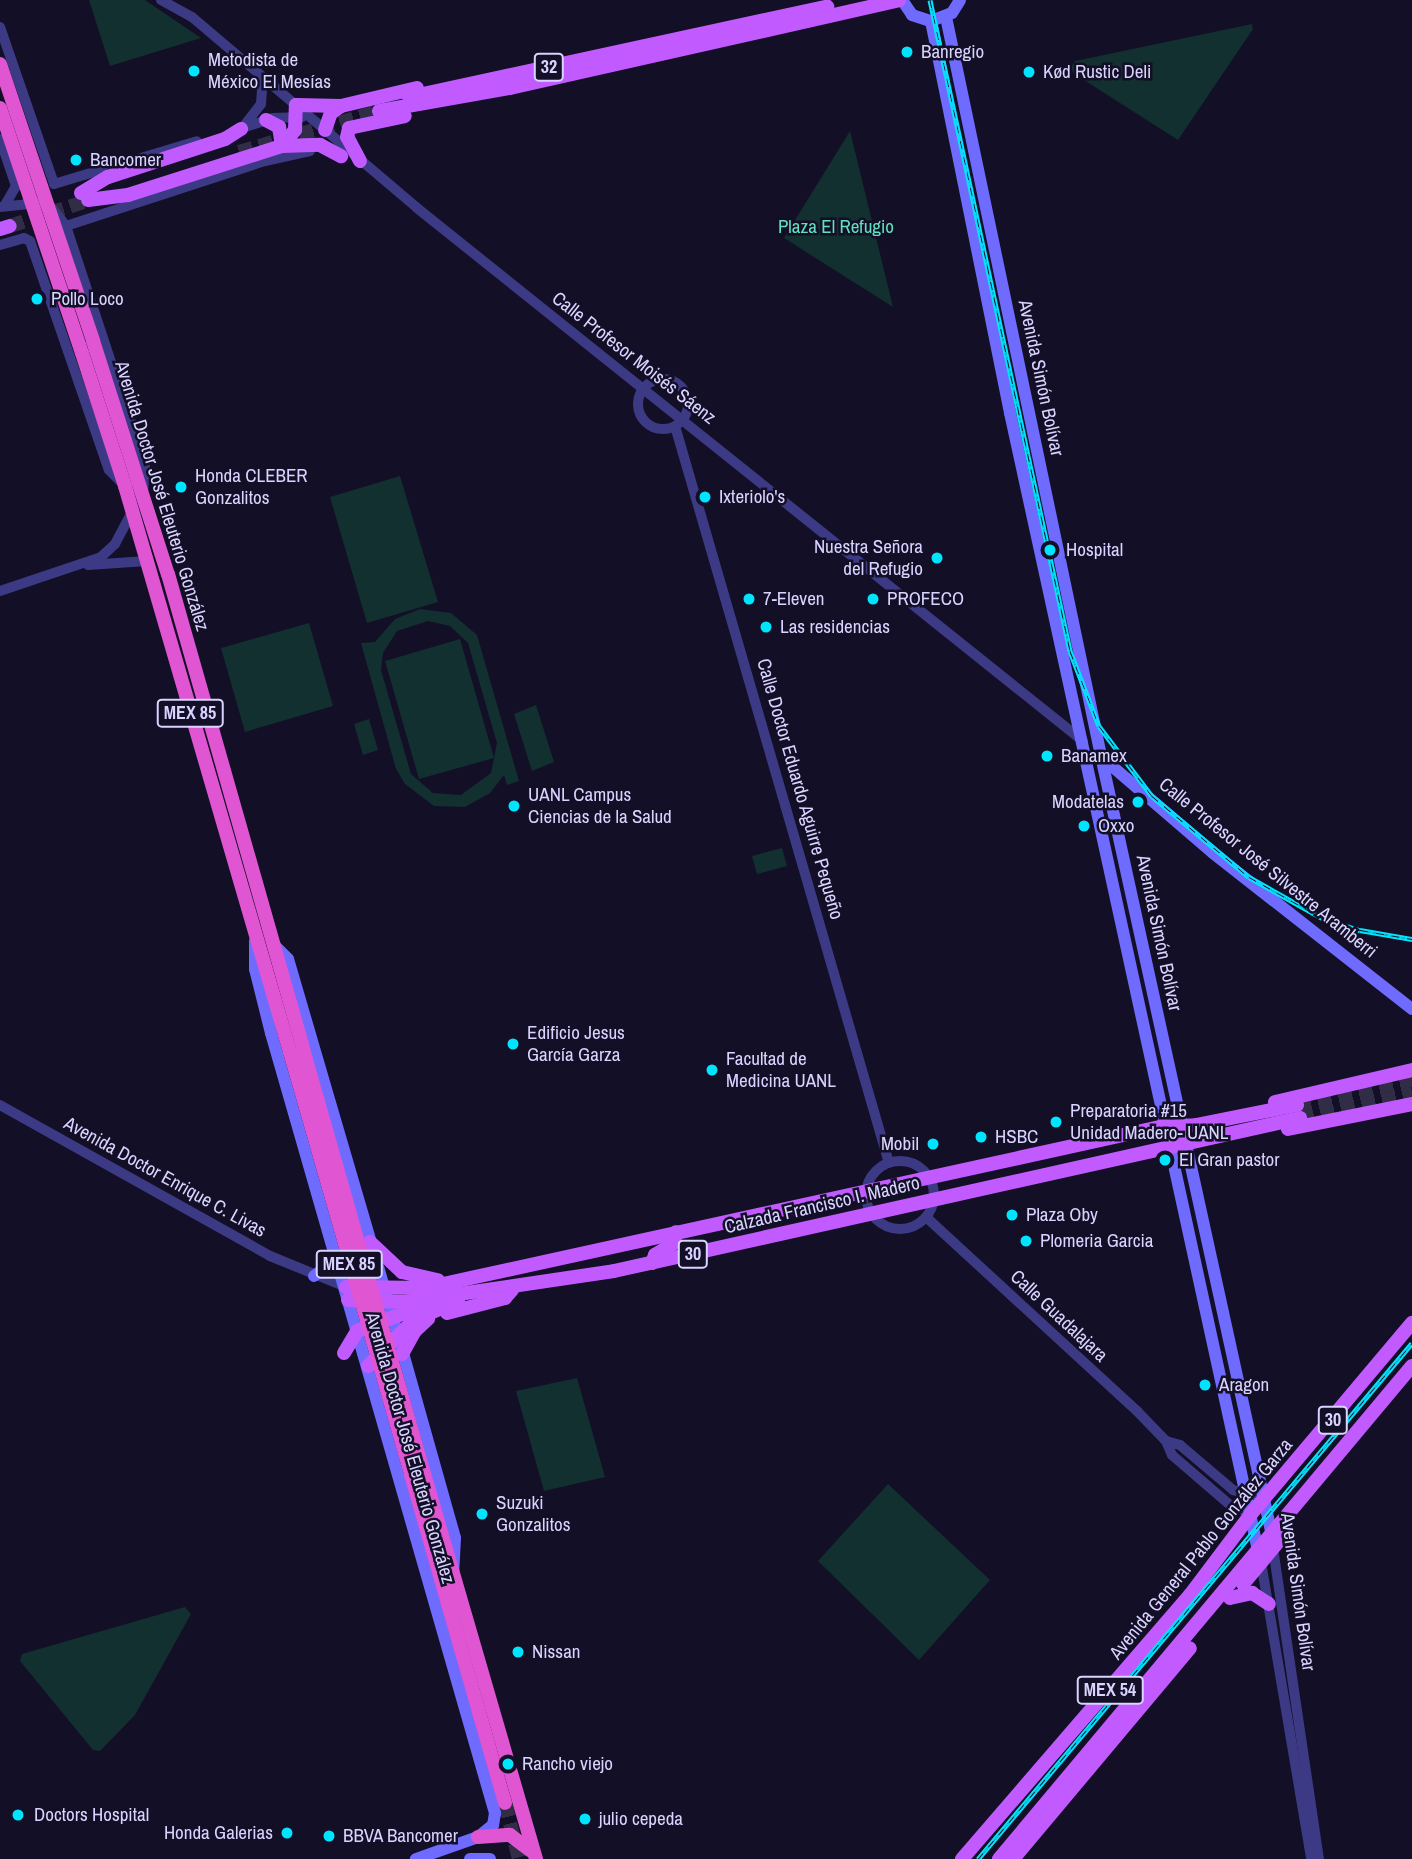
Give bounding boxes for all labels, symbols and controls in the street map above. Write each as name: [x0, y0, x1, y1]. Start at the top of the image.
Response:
place label: Banregio: [921, 41, 984, 63]
marker: Banregio: [899, 44, 915, 60]
place label: Metodista de México El Mesías: [208, 49, 331, 93]
road number: 32: [533, 52, 565, 82]
place label: Kød Rustic Deli: [1043, 61, 1151, 83]
marker: Metodista de México El Mesías: [186, 63, 202, 79]
marker: Kød Rustic Deli: [1021, 64, 1037, 80]
place label: Bancomer: [90, 149, 161, 171]
marker: Bancomer: [68, 152, 84, 168]
park label: Plaza El Refugio: [778, 216, 894, 238]
street label: Calle Profesor Moisés Sáenz: [547, 287, 721, 429]
place label: Pollo Loco: [51, 288, 124, 310]
marker: Pollo Loco: [29, 291, 45, 307]
street label: Avenida Simón Bolívar: [1013, 298, 1069, 458]
street label: Avenida Doctor José Eleuterio González: [110, 358, 214, 634]
place label: Honda CLEBER Gonzalitos: [195, 465, 308, 509]
marker: Honda CLEBER Gonzalitos: [173, 479, 189, 495]
place label: Ixteriolo's: [719, 486, 785, 508]
marker: Ixteriolo's: [697, 489, 713, 505]
place label: Nuestra Señora del Refugio: [814, 536, 923, 580]
place label: Hospital: [1066, 539, 1123, 561]
marker: Hospital: [1040, 540, 1060, 560]
marker: Nuestra Señora del Refugio: [929, 550, 945, 566]
place label: 7-Eleven: [763, 588, 824, 610]
place label: PROFECO: [887, 588, 964, 610]
marker: 7-Eleven: [741, 591, 757, 607]
marker: PROFECO: [865, 591, 881, 607]
place label: Las residencias: [780, 616, 890, 638]
marker: Las residencias: [758, 619, 774, 635]
street label: Calle Doctor Eduardo Aguirre Pequeño: [752, 656, 848, 922]
road number: MEX 85: [155, 698, 225, 728]
place label: Banamex: [1061, 745, 1127, 767]
marker: Banamex: [1039, 748, 1055, 764]
street label: Calle Profesor José Silvestre Aramberri: [1154, 773, 1382, 963]
place label: UANL Campus Ciencias de la Salud: [528, 784, 672, 828]
place label: Modatelas: [1052, 791, 1124, 813]
marker: Modatelas: [1130, 794, 1146, 810]
marker: UANL Campus Ciencias de la Salud: [506, 798, 522, 814]
place label: Oxxo: [1098, 815, 1134, 837]
marker: Oxxo: [1076, 818, 1092, 834]
street label: Avenida Simón Bolívar: [1131, 853, 1187, 1013]
place label: Edificio Jesus García Garza: [527, 1022, 625, 1066]
marker: Edificio Jesus García Garza: [505, 1036, 521, 1052]
place label: Facultad de Medicina UANL: [726, 1048, 836, 1092]
marker: Facultad de Medicina UANL: [704, 1062, 720, 1078]
place label: Preparatoria #15 Unidad Madero- UANL: [1070, 1100, 1228, 1144]
street label: Avenida Doctor Enrique C. Livas: [60, 1112, 270, 1242]
marker: Preparatoria #15 Unidad Madero- UANL: [1048, 1114, 1064, 1130]
place label: HSBC: [995, 1126, 1038, 1148]
marker: HSBC: [973, 1129, 989, 1145]
place label: Mobil: [881, 1133, 919, 1155]
marker: Mobil: [925, 1136, 941, 1152]
place label: El Gran pastor: [1179, 1149, 1279, 1171]
marker: El Gran pastor: [1157, 1152, 1173, 1168]
street label: Calzada Francisco I. Madero: [722, 1171, 922, 1239]
place label: Plaza Oby: [1026, 1204, 1098, 1226]
marker: Plaza Oby: [1004, 1207, 1020, 1223]
place label: Plomeria Garcia: [1040, 1230, 1153, 1252]
marker: Plomeria Garcia: [1018, 1233, 1034, 1249]
road number: 30: [677, 1240, 709, 1268]
road number: MEX 85: [314, 1250, 384, 1279]
street label: Calle Guadalajara: [1006, 1265, 1112, 1367]
street label: Avenida Doctor José Eleuterio González: [360, 1310, 460, 1586]
place label: Aragon: [1219, 1374, 1269, 1396]
marker: Aragon: [1197, 1377, 1213, 1393]
road number: 30: [1317, 1406, 1349, 1434]
street label: Avenida General Pablo González Garza: [1105, 1434, 1297, 1664]
place label: Suzuki Gonzalitos: [496, 1492, 570, 1536]
marker: Suzuki Gonzalitos: [474, 1506, 490, 1522]
street label: Avenida Simón Bolívar: [1276, 1512, 1320, 1672]
place label: Nissan: [532, 1641, 580, 1663]
marker: Nissan: [510, 1644, 526, 1660]
road number: MEX 54: [1075, 1675, 1145, 1704]
place label: Rancho viejo: [522, 1753, 613, 1775]
marker: Rancho viejo: [500, 1756, 516, 1772]
place label: Doctors Hospital: [34, 1804, 149, 1826]
marker: Doctors Hospital: [8, 1805, 28, 1825]
place label: julio cepeda: [599, 1808, 683, 1830]
marker: julio cepeda: [577, 1811, 593, 1827]
place label: Honda Galerias: [164, 1822, 273, 1844]
marker: Honda Galerias: [279, 1825, 295, 1841]
place label: BBVA Bancomer: [343, 1825, 459, 1847]
marker: BBVA Bancomer: [321, 1828, 337, 1844]

